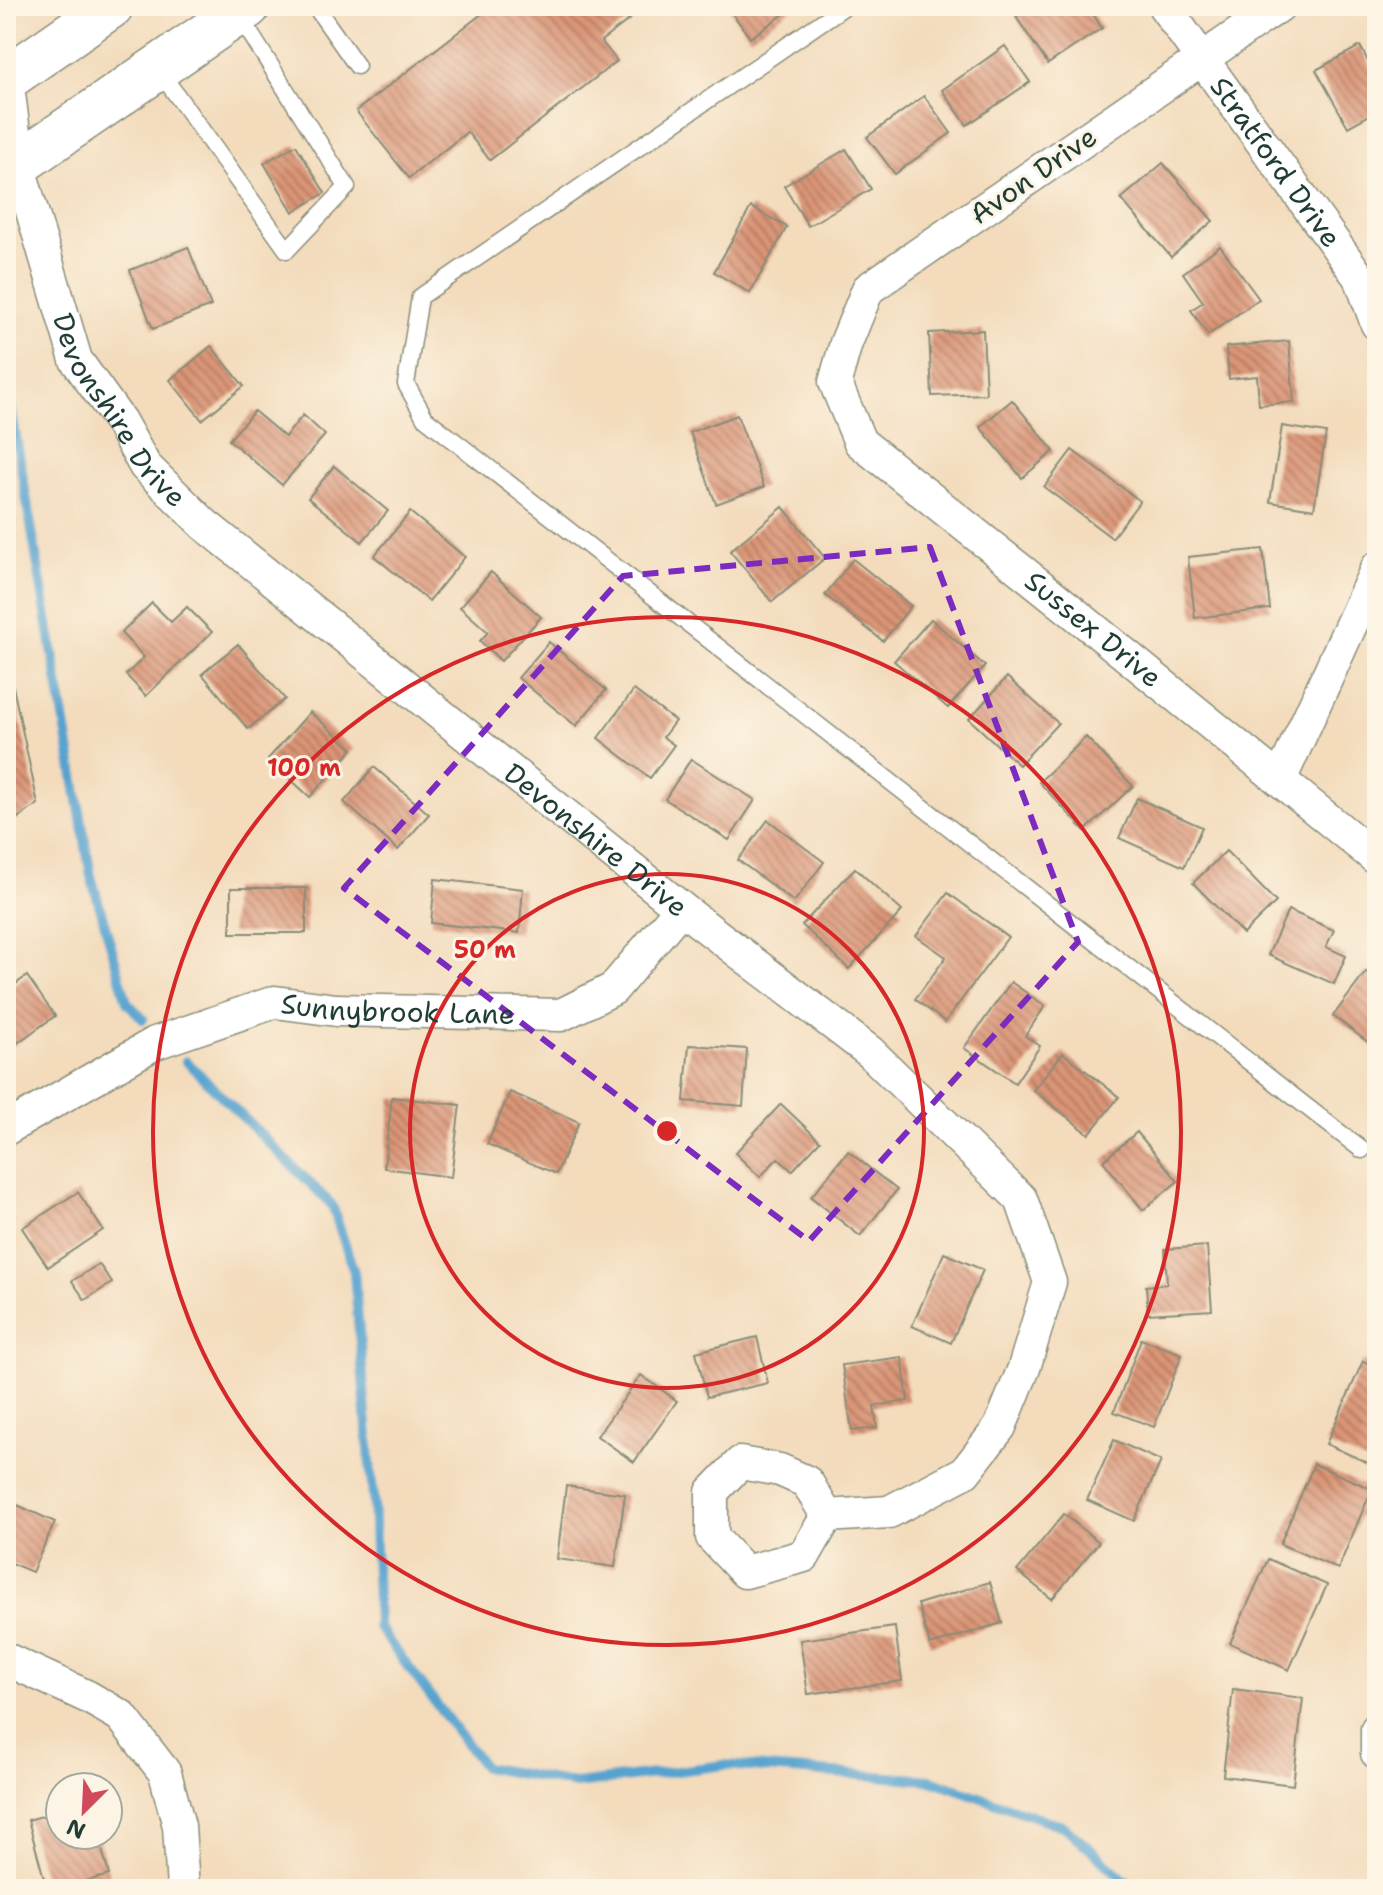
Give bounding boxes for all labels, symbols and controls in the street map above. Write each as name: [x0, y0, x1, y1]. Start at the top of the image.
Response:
street label: Stratford Drive: [1202, 69, 1350, 255]
street label: Avon Drive: [962, 117, 1104, 233]
street label: Devonshire Drive: [44, 309, 195, 515]
street label: Sussex Drive: [1017, 562, 1170, 696]
text: 100 m: [267, 752, 341, 784]
street label: Devonshire Drive: [496, 754, 696, 925]
text: 50 m: [454, 934, 516, 966]
street label: Sunnybrook Lane: [279, 984, 515, 1033]
centre of rings: [653, 1117, 681, 1145]
north arrow: [44, 1771, 124, 1851]
text: N: [62, 1812, 90, 1846]

